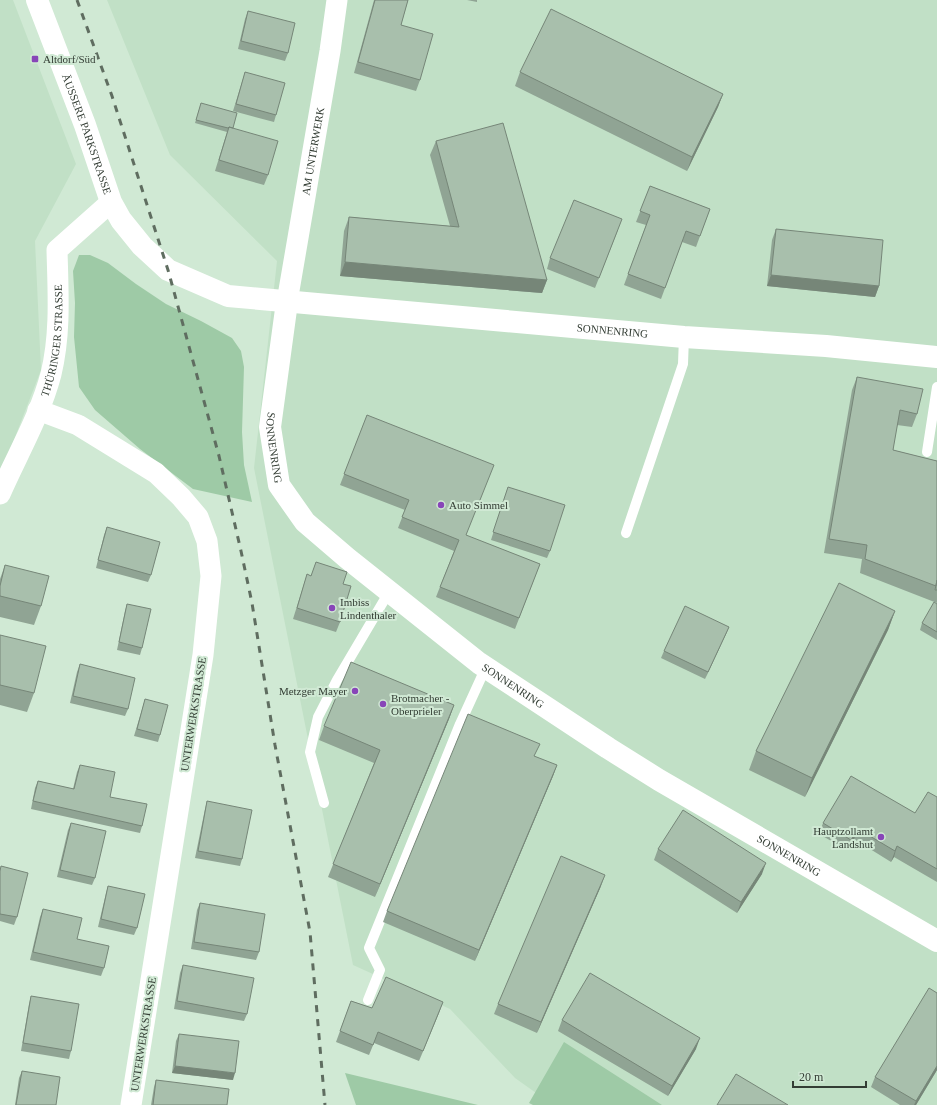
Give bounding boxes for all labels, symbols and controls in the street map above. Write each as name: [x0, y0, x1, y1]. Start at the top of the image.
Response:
place label: Altdorf/Süd: [43, 53, 96, 65]
marker: Altdorf/Süd: [30, 54, 40, 64]
street label: ÄUSSERE PARKSTRASSE: [60, 72, 114, 196]
street label: AM UNTERWERK: [299, 106, 326, 196]
street label: THÜRINGER STRASSE: [38, 284, 64, 398]
street label: SONNENRING: [576, 321, 649, 340]
street label: SONNENRING: [264, 411, 285, 484]
place label: Auto Simmel: [449, 499, 508, 511]
marker: Auto Simmel: [436, 500, 446, 510]
place label: Imbiss Lindenthaler: [340, 596, 397, 621]
marker: Imbiss Lindenthaler: [327, 603, 337, 613]
street label: UNTERWERKSTRASSE: [178, 656, 208, 772]
street label: SONNENRING: [480, 661, 546, 710]
place label: Metzger Mayer: [279, 685, 347, 697]
marker: Metzger Mayer: [350, 686, 360, 696]
place label: Brotmacher - Oberprieler: [391, 692, 450, 717]
marker: Brotmacher - Oberprieler: [378, 699, 388, 709]
place label: Hauptzollamt Landshut: [813, 825, 873, 850]
street label: SONNENRING: [755, 832, 823, 878]
marker: Hauptzollamt Landshut: [876, 832, 886, 842]
street label: UNTERWERKSTRASSE: [128, 976, 158, 1092]
scale bar: [793, 1063, 866, 1089]
text: 20 m: [799, 1070, 824, 1084]

